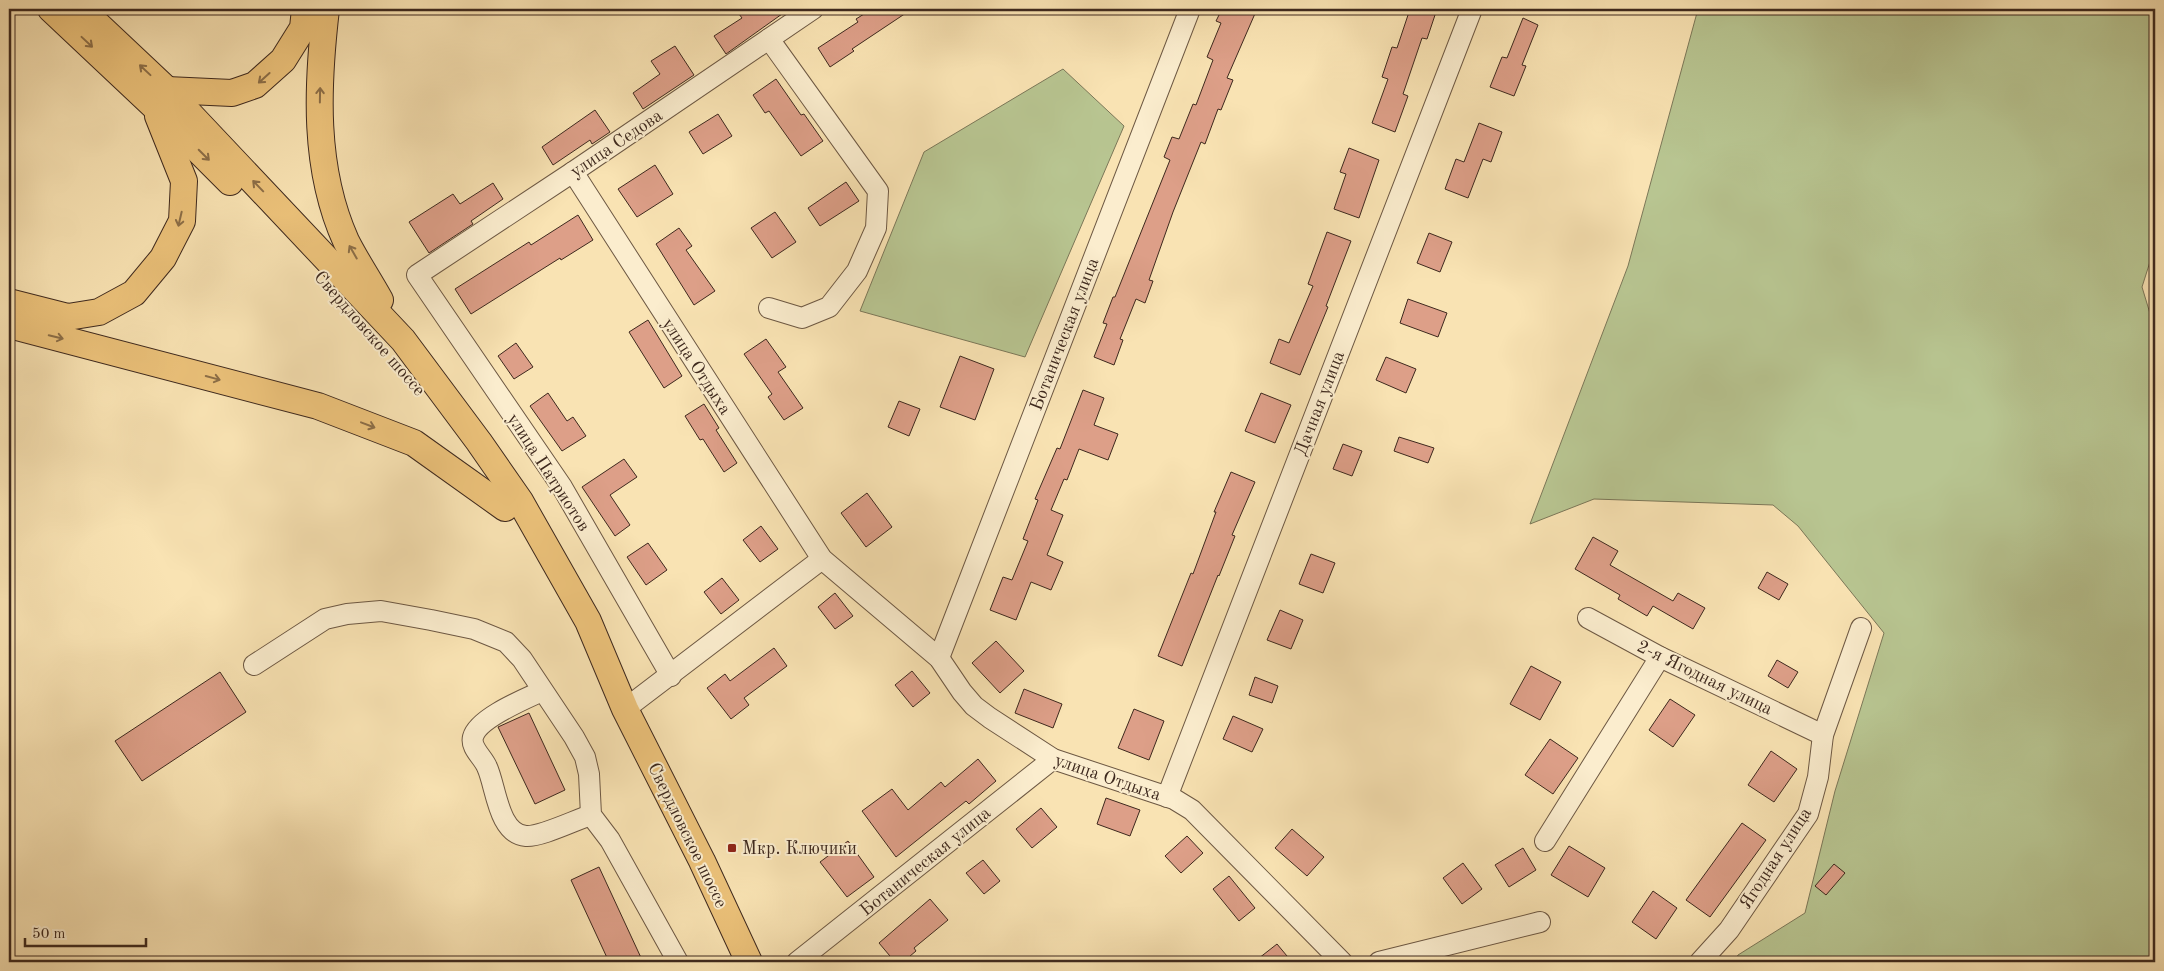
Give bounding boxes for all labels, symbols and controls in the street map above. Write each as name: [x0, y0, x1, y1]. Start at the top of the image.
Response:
one-way arrow: [81, 36, 93, 48]
one-way arrow: [140, 64, 152, 76]
one-way arrow: [257, 72, 270, 84]
one-way arrow: [315, 87, 325, 103]
street label: улица Седова: [567, 106, 666, 181]
one-way arrow: [197, 149, 210, 161]
one-way arrow: [252, 180, 264, 192]
one-way arrow: [175, 210, 185, 226]
one-way arrow: [348, 244, 358, 259]
street label: Ботаническая улица: [1027, 255, 1102, 413]
street label: Свердловское шоссе: [310, 268, 428, 400]
street label: улица Отдыха: [658, 315, 734, 418]
one-way arrow: [48, 333, 64, 342]
street label: Дачная улица: [1292, 348, 1348, 458]
one-way arrow: [205, 374, 221, 383]
street label: улица Патриотов: [503, 410, 593, 535]
one-way arrow: [360, 421, 376, 430]
street label: 2-я Ягодная улица: [1634, 637, 1775, 719]
street label: улица Отдыха: [1052, 751, 1163, 805]
street label: Свердловское шоссе: [644, 760, 730, 911]
street label: Ботаническая улица: [857, 804, 994, 920]
street label: Ягодная улица: [1736, 805, 1815, 912]
place label: Мкр. Ключики: [742, 840, 857, 858]
marker: Мкр. Ключики: [726, 842, 738, 854]
scale bar: [25, 916, 146, 948]
text: 50 m: [32, 927, 66, 942]

